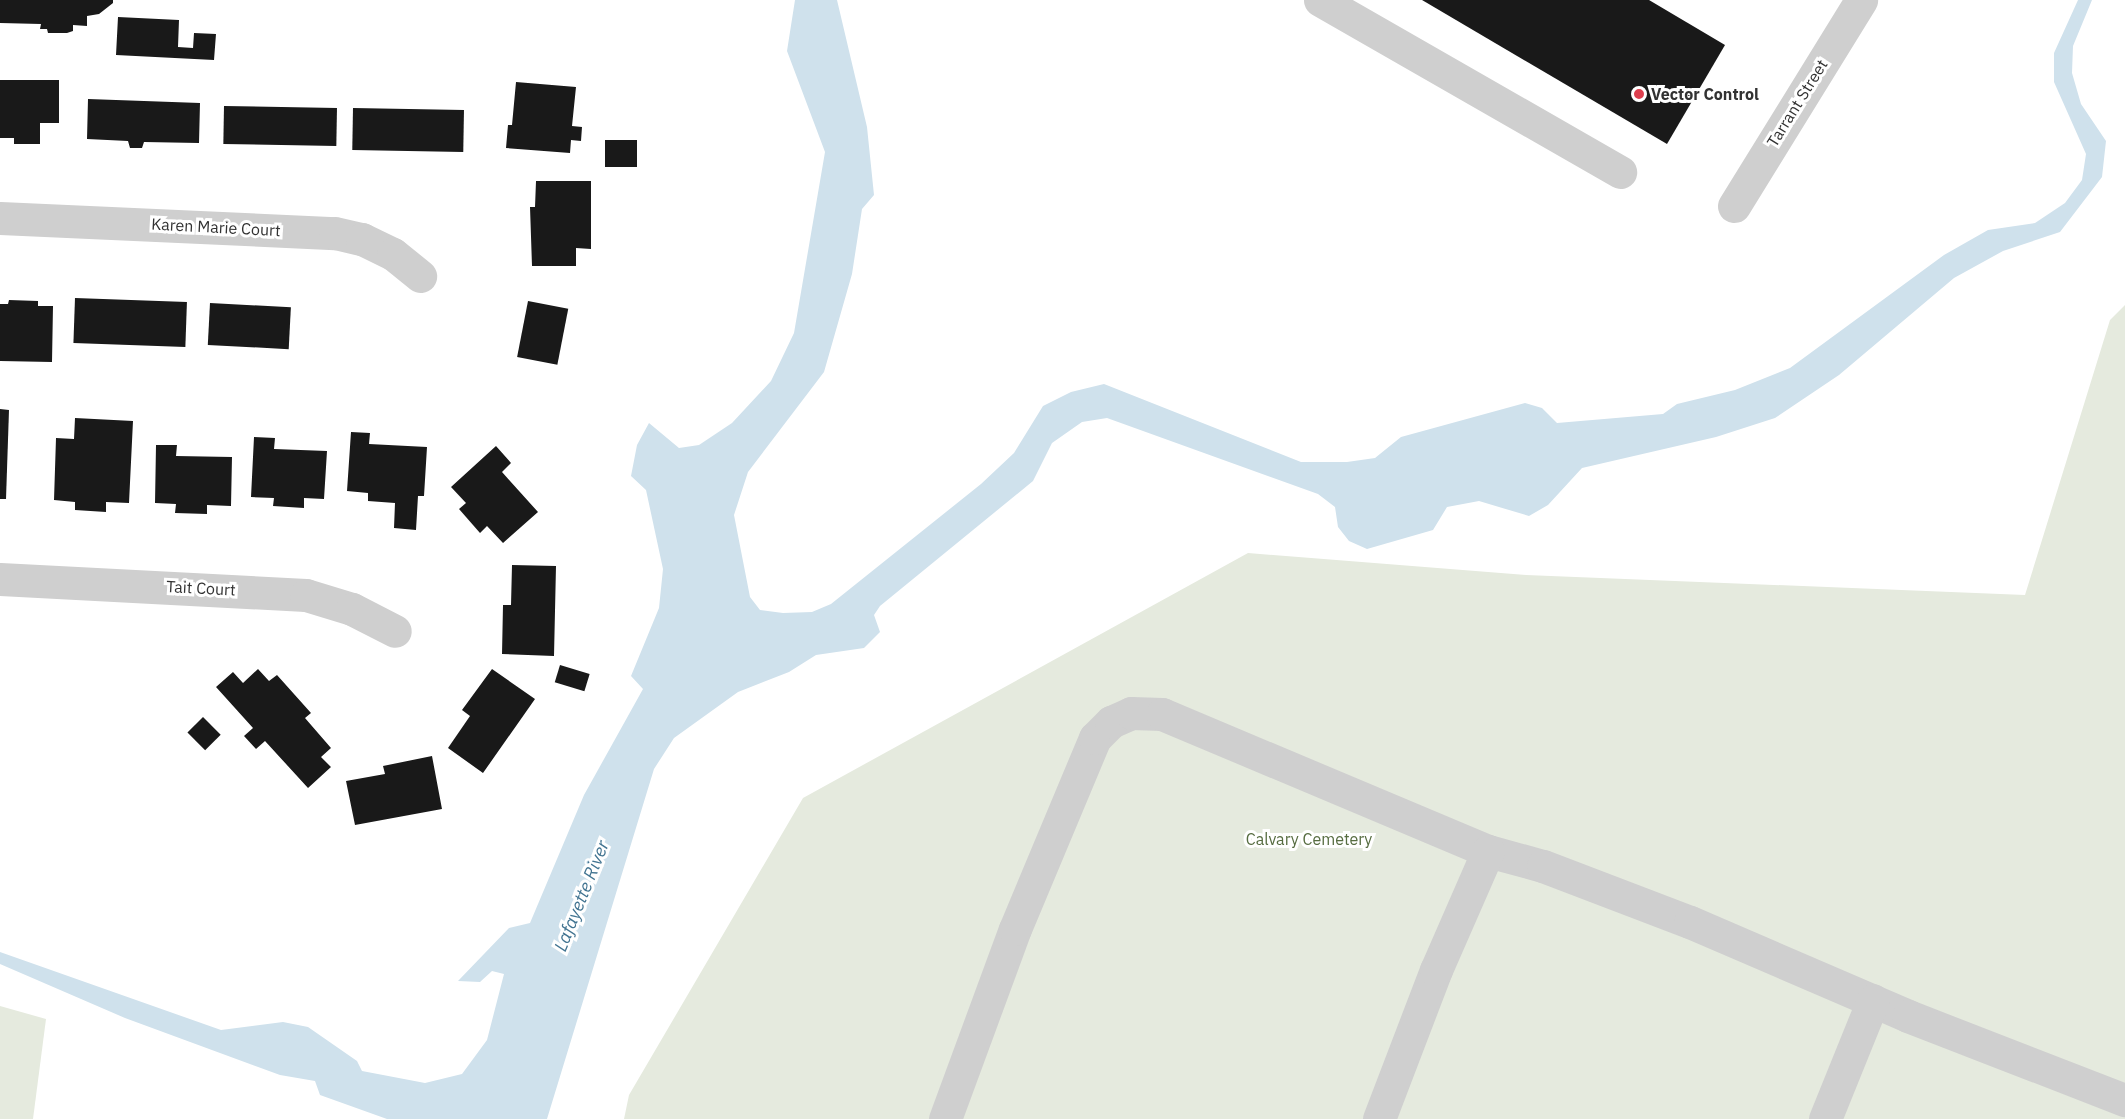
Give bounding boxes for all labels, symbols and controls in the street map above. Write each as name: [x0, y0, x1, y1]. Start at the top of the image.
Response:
street label: Tarrant Street: [1763, 56, 1831, 150]
place label: Vector Control: [1651, 84, 1759, 104]
marker: Vector Control: [1632, 87, 1646, 101]
street label: Karen Marie Court: [151, 214, 281, 240]
street label: Tait Court: [166, 577, 236, 599]
park label: Calvary Cemetery: [1246, 829, 1372, 849]
water label: Lafayette River: [550, 837, 614, 955]

